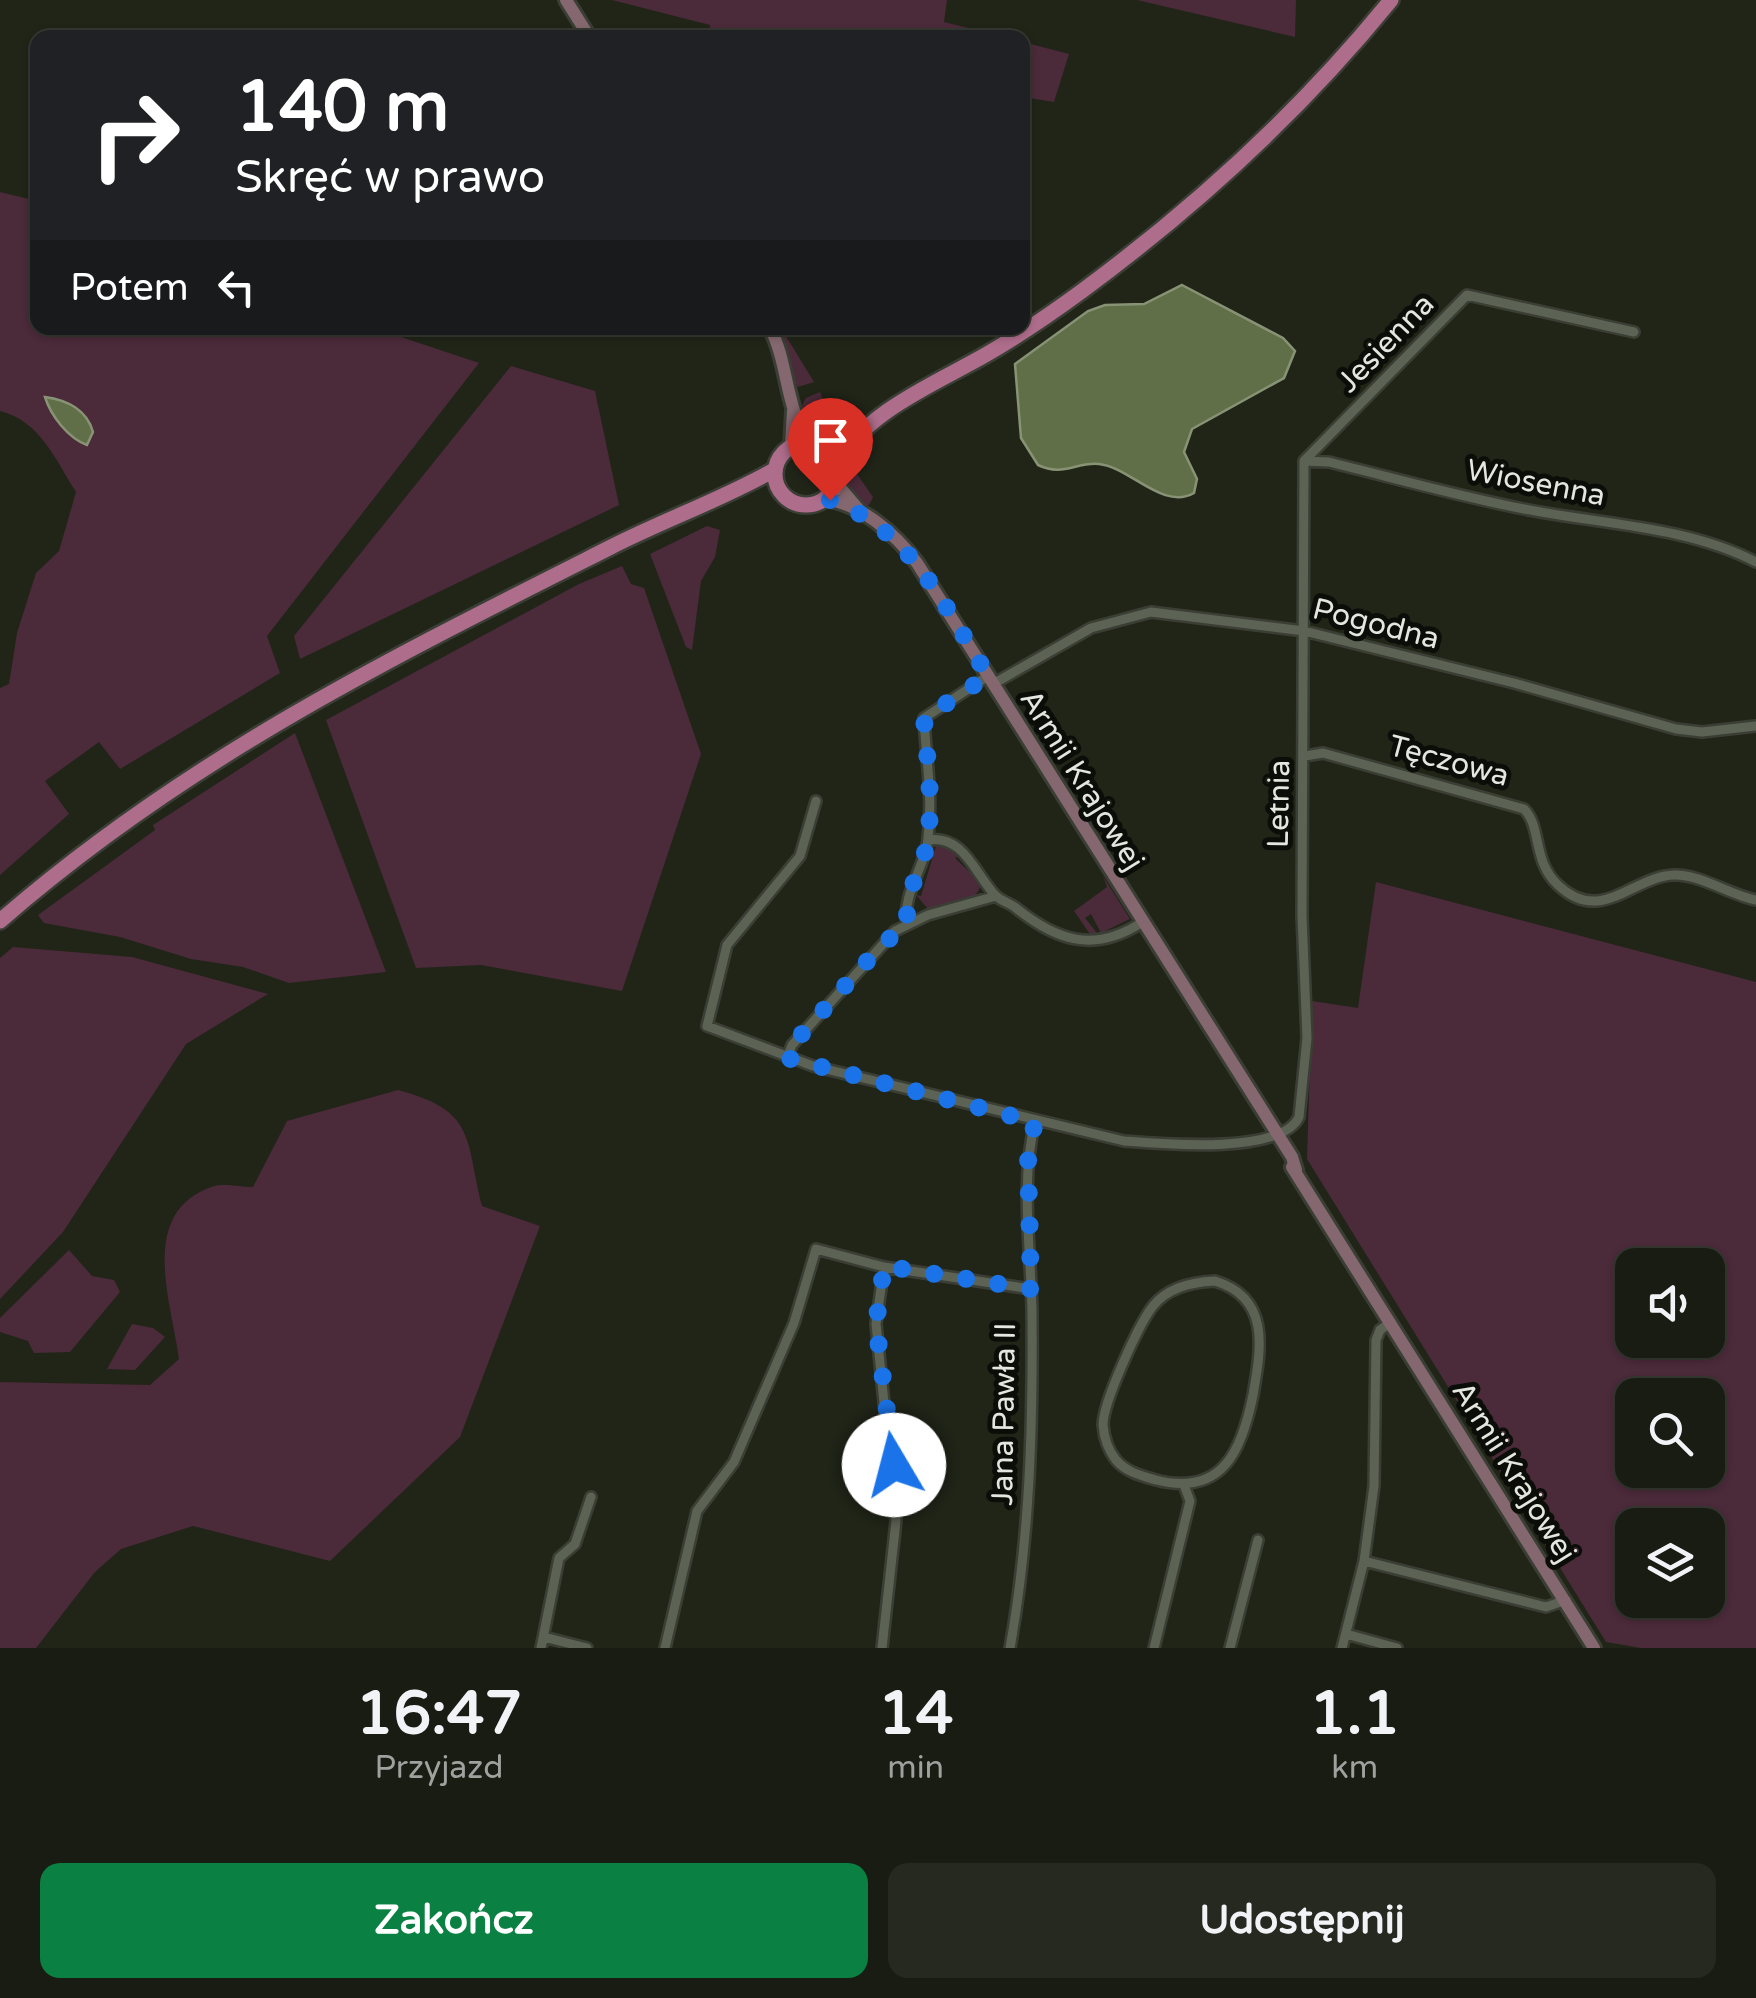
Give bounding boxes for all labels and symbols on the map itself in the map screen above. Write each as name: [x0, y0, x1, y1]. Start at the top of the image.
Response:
street label: Jesienna: [1330, 286, 1442, 400]
pin: [788, 398, 873, 501]
street label: Wiosenna: [1463, 451, 1609, 515]
street label: Pogodna: [1309, 590, 1443, 658]
street label: Armii Krajowej: [1012, 683, 1152, 877]
street label: Tęczowa: [1385, 727, 1513, 795]
street label: Letnia: [1260, 760, 1298, 848]
street label: Jana Pawła II: [984, 1322, 1024, 1506]
street label: Armii Krajowej: [1444, 1375, 1584, 1569]
position arrow: [842, 1413, 946, 1517]

